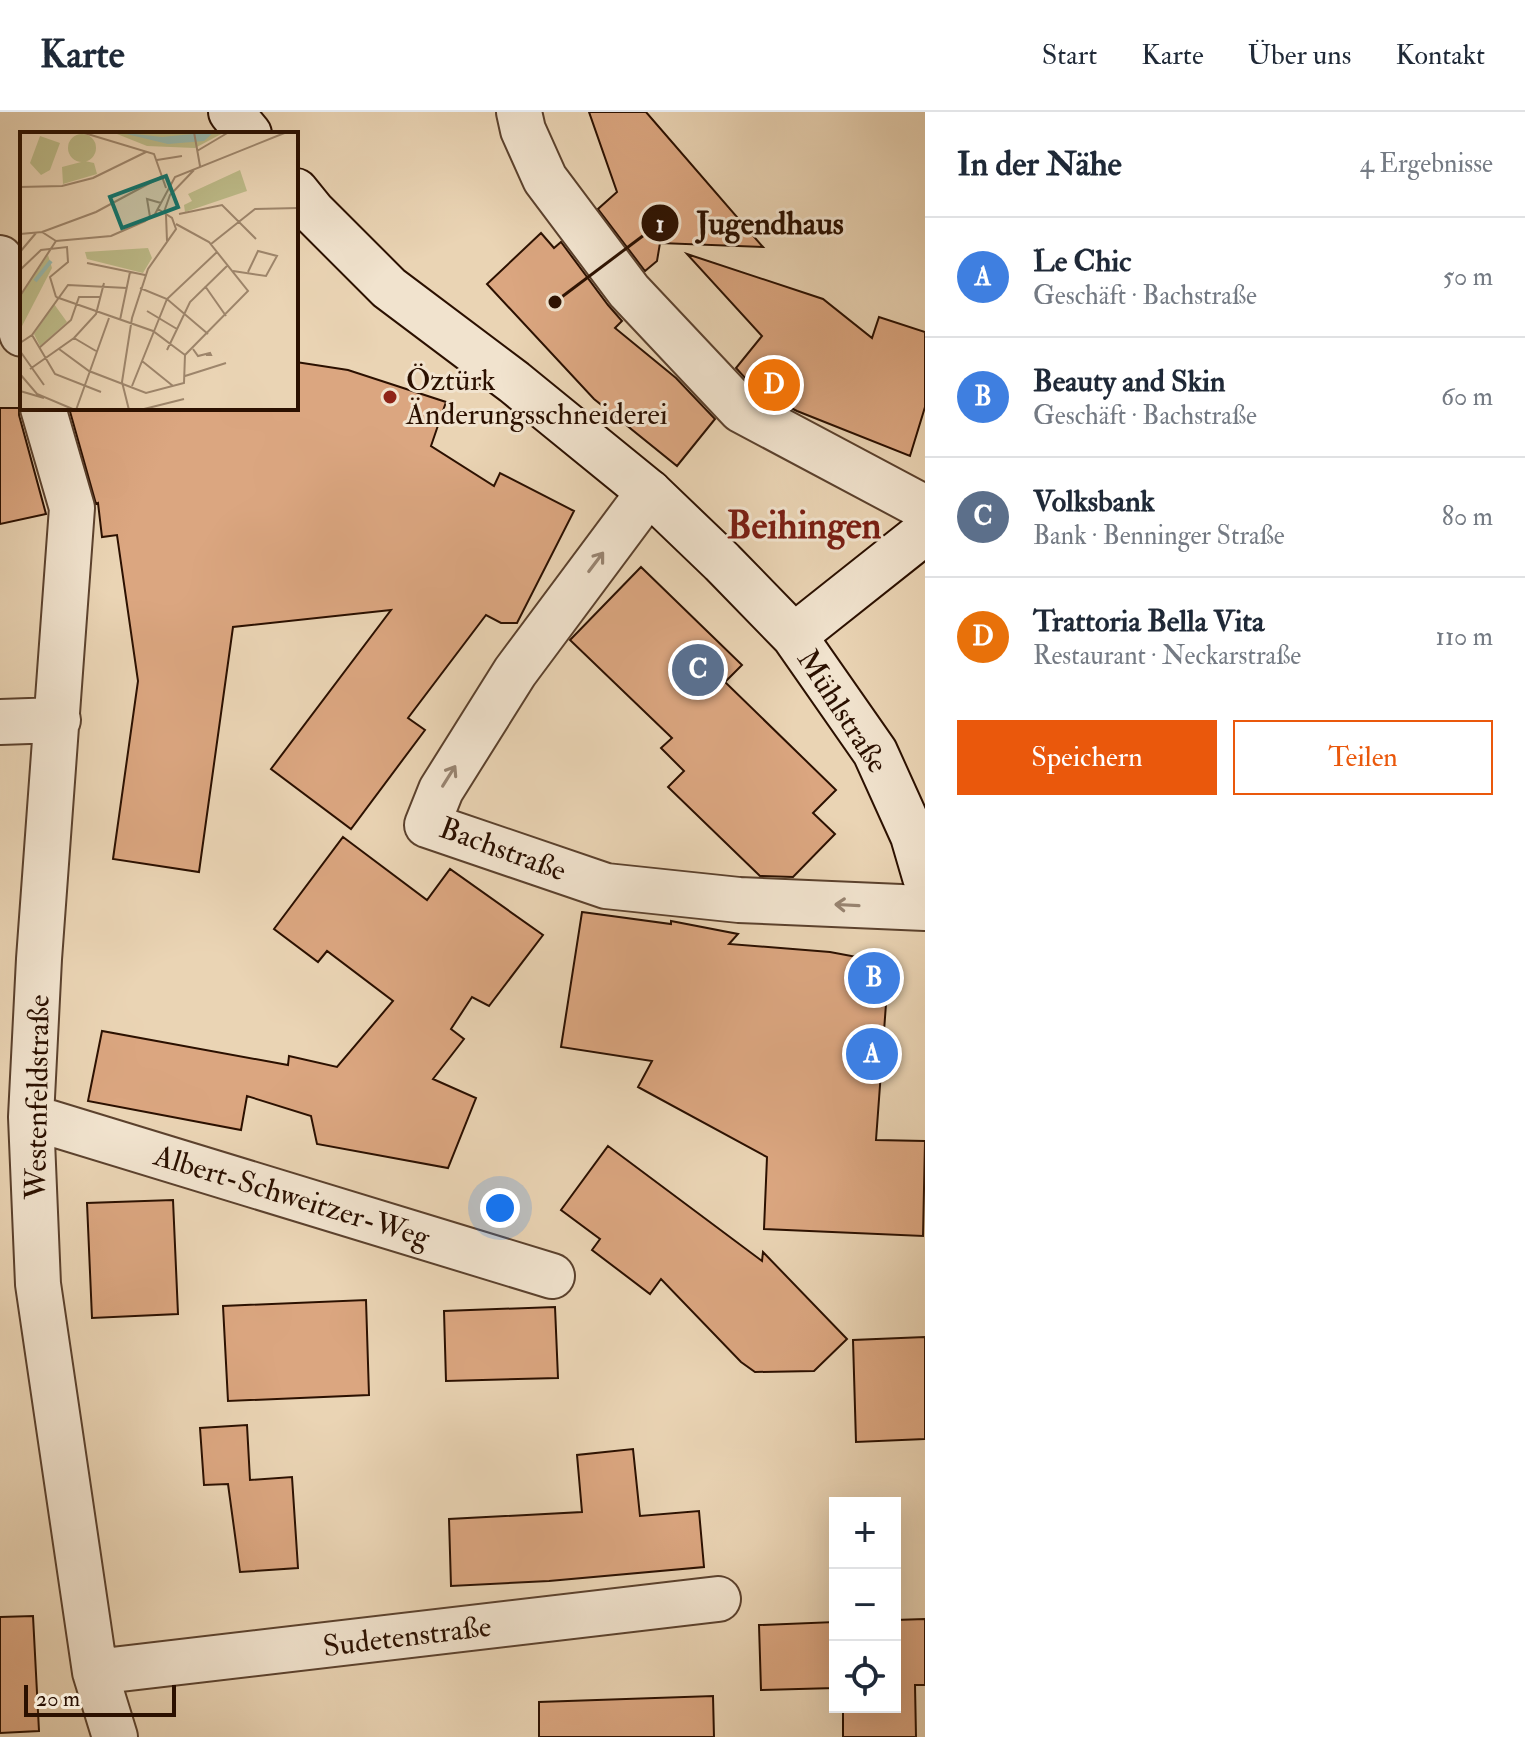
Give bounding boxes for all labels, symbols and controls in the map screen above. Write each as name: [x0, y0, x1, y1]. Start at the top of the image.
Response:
text: Karte: [40, 31, 125, 79]
text: Start: [1042, 38, 1097, 73]
text: Karte: [1141, 38, 1204, 73]
text: Über uns: [1248, 38, 1351, 73]
text: Kontakt: [1395, 38, 1485, 73]
inset map: [20, 132, 298, 410]
text: In der Nähe: [957, 143, 1122, 186]
text: 4 Ergebnisse: [1360, 148, 1493, 180]
callout: Jugendhaus: [640, 195, 859, 251]
text: Jugendhaus: [694, 204, 844, 244]
text: 1: [656, 209, 664, 240]
text: Le Chic: [1033, 243, 1131, 280]
text: A: [975, 261, 991, 293]
text: 50 m: [1443, 261, 1493, 293]
text: Geschäft · Bachstraße: [1033, 280, 1257, 312]
pin: D: [748, 355, 800, 415]
place label: Öztürk Änderungsschneiderei: [405, 362, 668, 433]
text: Beauty and Skin: [1033, 363, 1226, 400]
text: B: [974, 381, 992, 413]
text: 60 m: [1441, 381, 1493, 413]
marker: Öztürk Änderungsschneiderei: [381, 388, 399, 406]
text: Geschäft · Bachstraße: [1033, 400, 1257, 432]
text: Volksbank: [1033, 483, 1155, 520]
text: C: [973, 501, 993, 533]
text: 80 m: [1442, 501, 1493, 533]
district label: Beihingen: [727, 502, 882, 550]
text: Bank · Benninger Straße: [1033, 520, 1285, 552]
one-way arrow: [588, 552, 605, 574]
text: Trattoria Bella Vita: [1033, 603, 1264, 640]
text: D: [972, 621, 994, 653]
text: 110 m: [1436, 621, 1493, 653]
pin: C: [672, 640, 724, 700]
text: Restaurant · Neckarstraße: [1033, 640, 1301, 672]
street label: Mühlstraße: [789, 643, 896, 780]
button: Speichern: [957, 720, 1217, 795]
button: Teilen: [1233, 720, 1493, 795]
one-way arrow: [442, 765, 458, 788]
street label: Bachstraße: [434, 809, 571, 889]
one-way arrow: [834, 897, 861, 912]
pin: B: [848, 948, 900, 1008]
street label: Westenfeldstraße: [17, 994, 58, 1201]
pin: A: [846, 1024, 898, 1084]
street label: Albert-Schweitzer-Weg: [149, 1137, 435, 1256]
your location: [480, 1188, 520, 1228]
map controls: [829, 1497, 901, 1713]
button: +: [829, 1497, 901, 1569]
button: −: [829, 1569, 901, 1641]
street label: Sudetenstraße: [321, 1608, 493, 1665]
button: locate: [829, 1641, 901, 1713]
scale bar: [24, 1681, 176, 1717]
text: 20 m: [36, 1685, 80, 1713]

